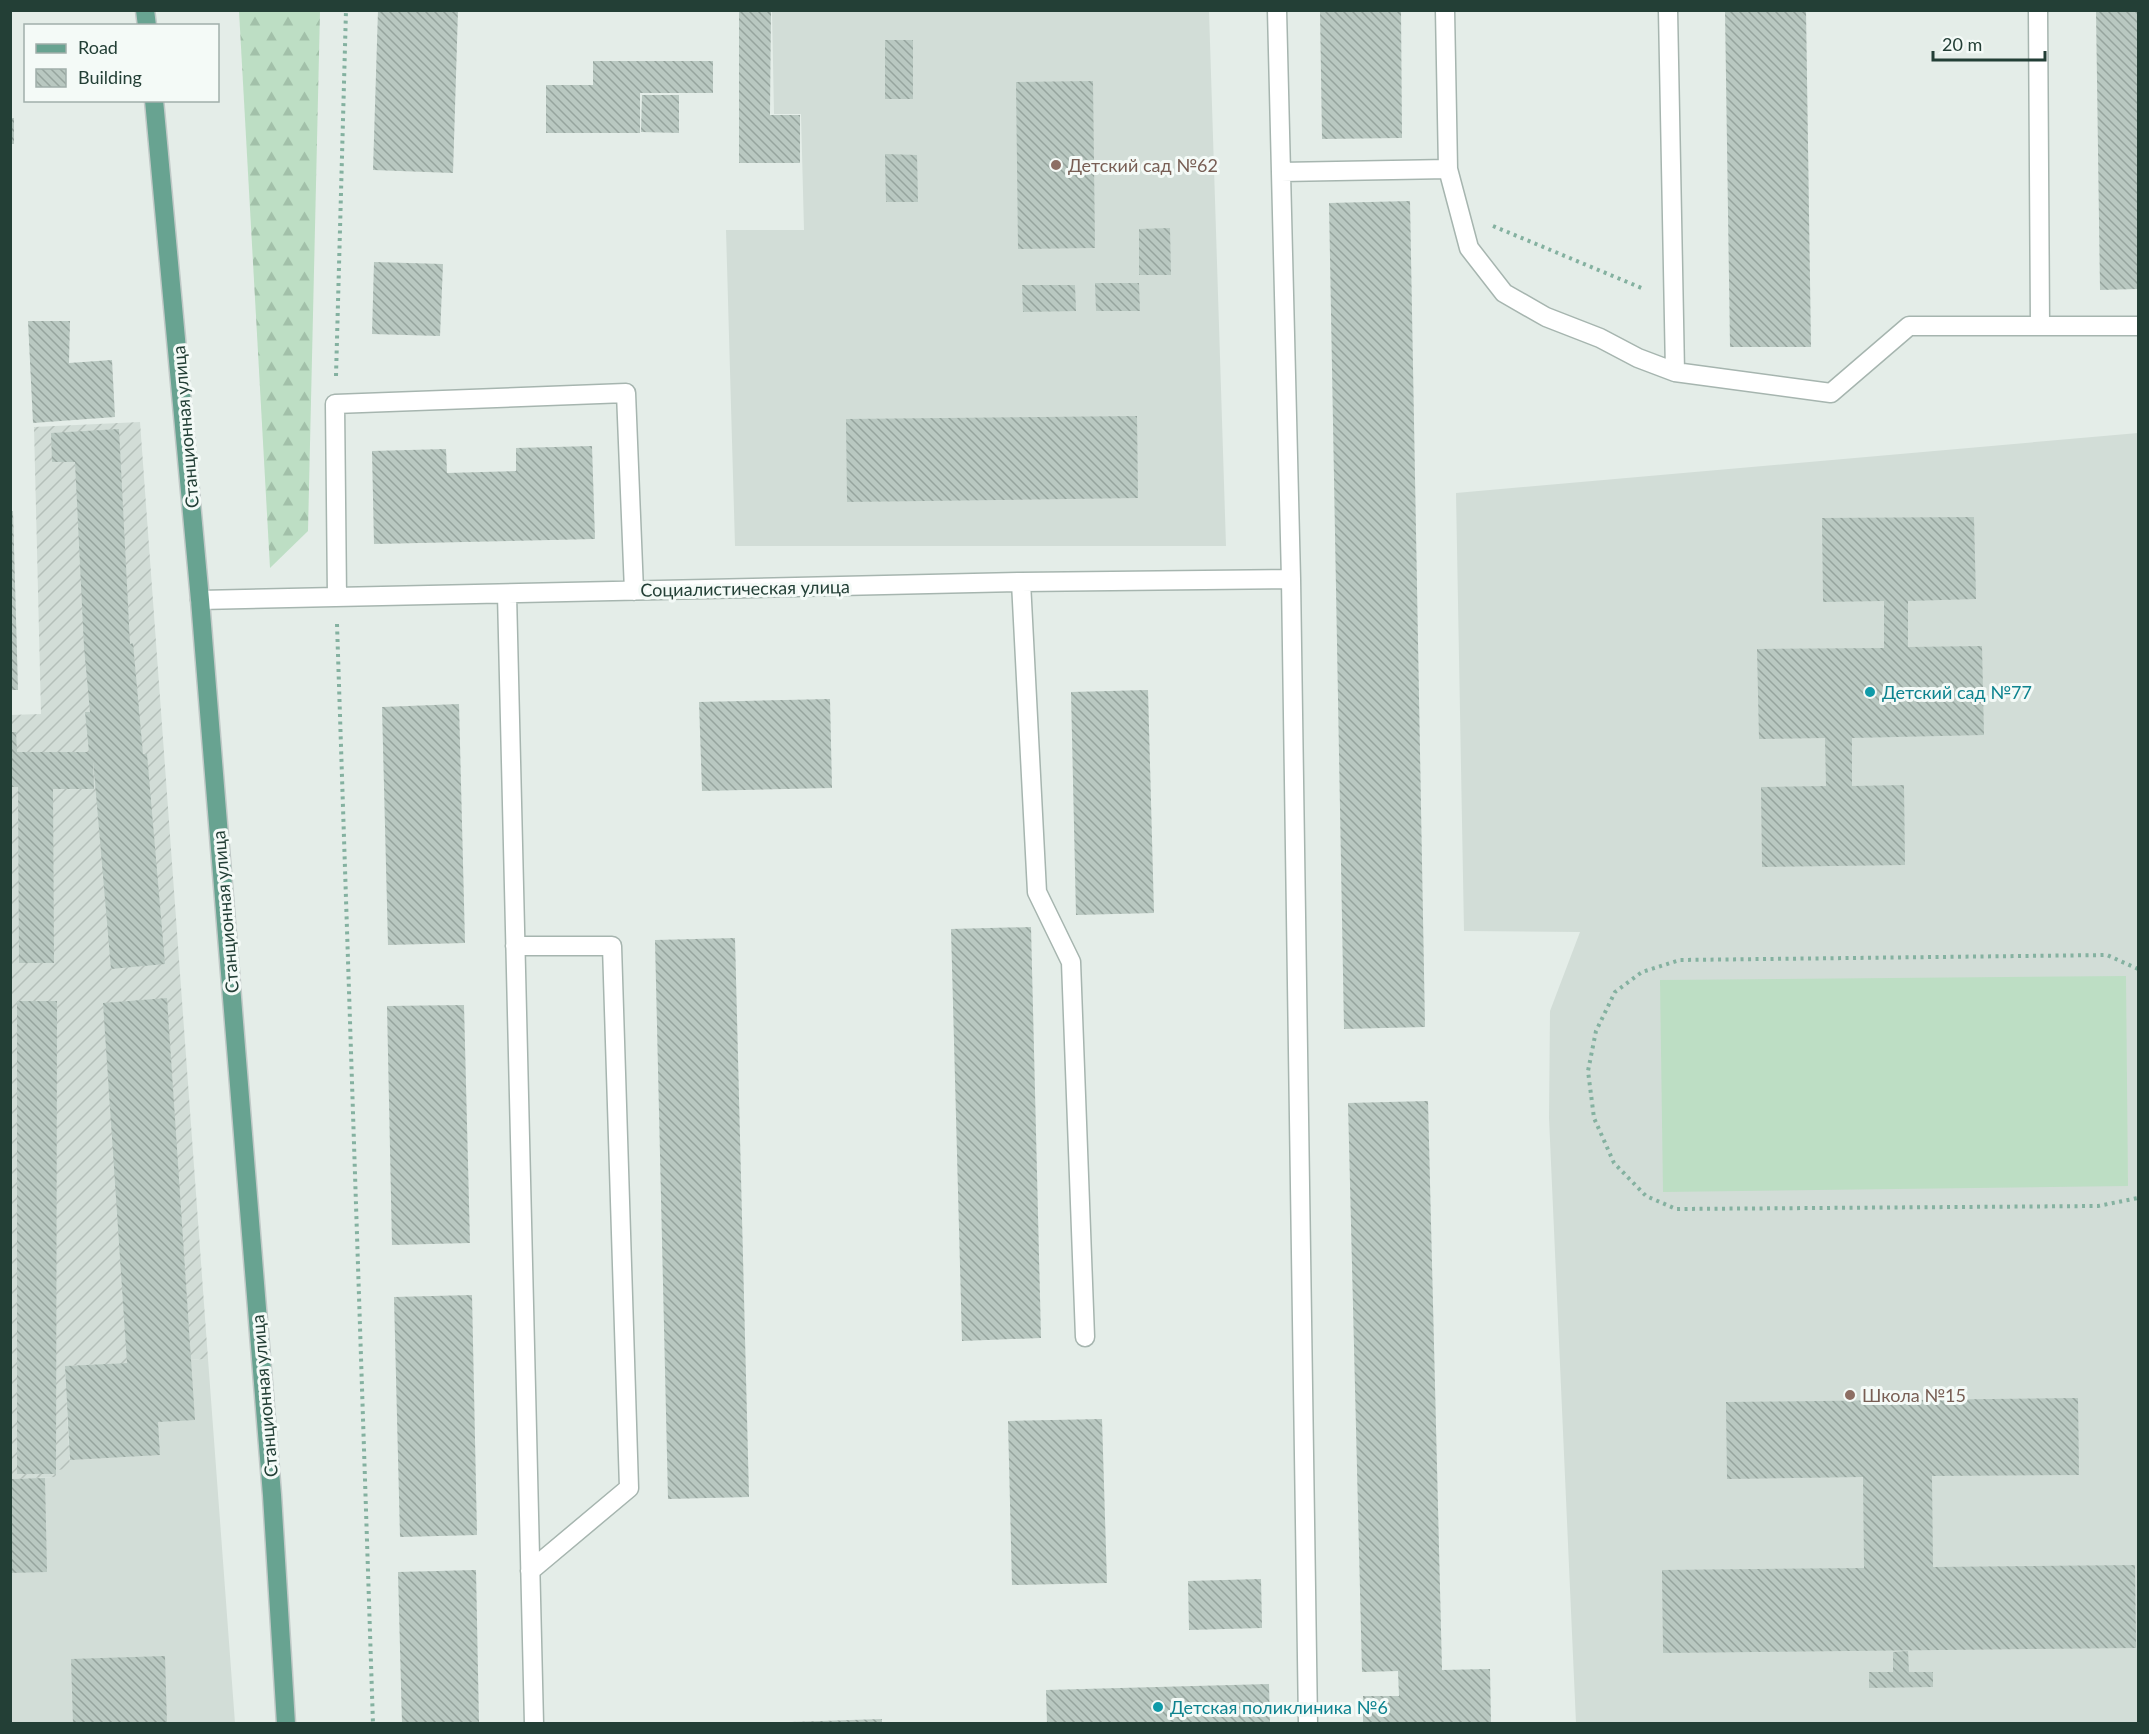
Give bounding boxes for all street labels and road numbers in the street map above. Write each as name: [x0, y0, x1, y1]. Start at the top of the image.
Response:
street label: Станционная улица: [167, 345, 203, 509]
street label: Социалистическая улица: [640, 575, 850, 601]
street label: Станционная улица: [207, 830, 243, 994]
street label: Станционная улица: [246, 1314, 282, 1478]

